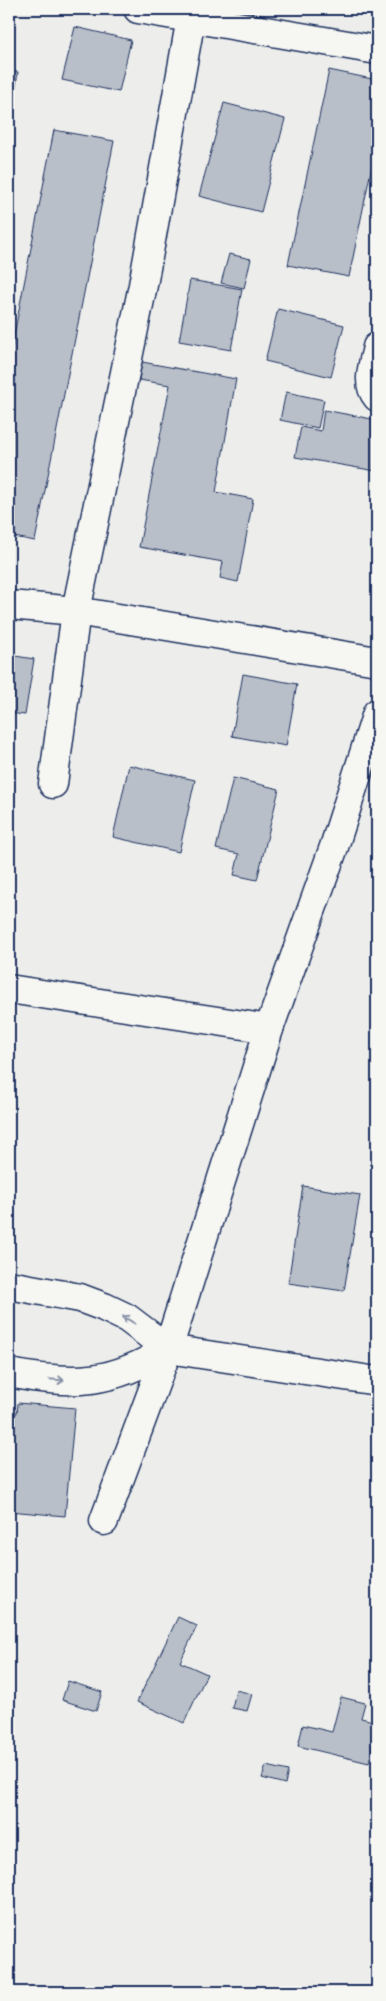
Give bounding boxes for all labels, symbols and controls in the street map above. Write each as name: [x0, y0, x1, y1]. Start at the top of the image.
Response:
one-way arrow: [122, 1314, 136, 1325]
one-way arrow: [49, 1376, 65, 1385]

